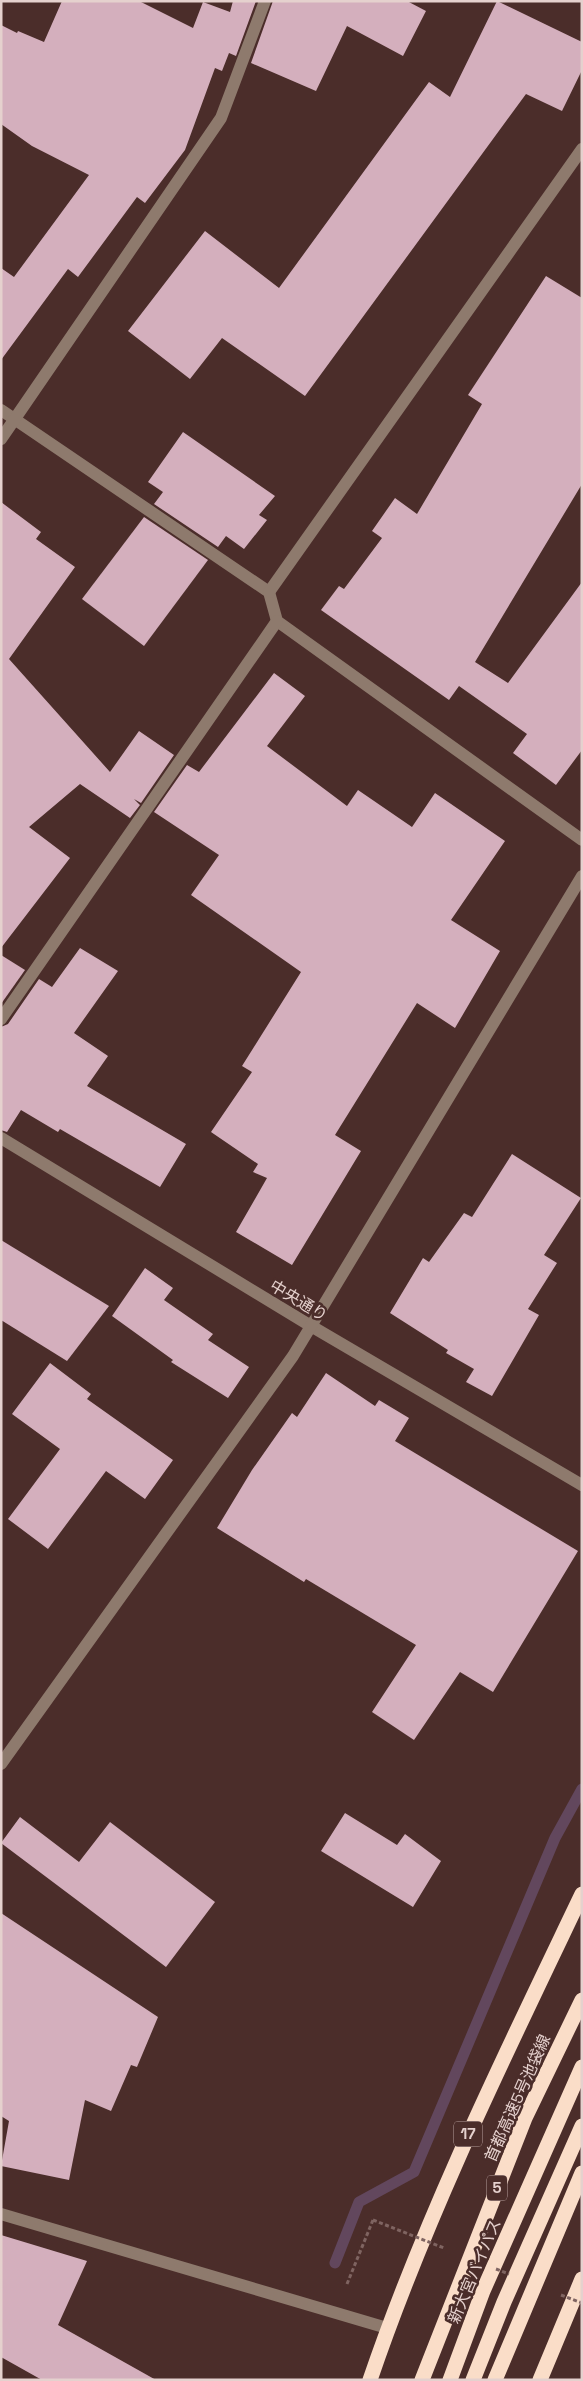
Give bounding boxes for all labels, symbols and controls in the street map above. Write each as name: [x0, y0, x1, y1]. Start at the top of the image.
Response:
street label: 中央通り: [266, 1275, 332, 1326]
street label: 首都高速5号池袋線: [480, 2031, 555, 2165]
road number: 17: [454, 2122, 482, 2146]
road number: 5: [487, 2176, 507, 2200]
street label: 新大宮バイパス: [443, 2216, 506, 2327]

